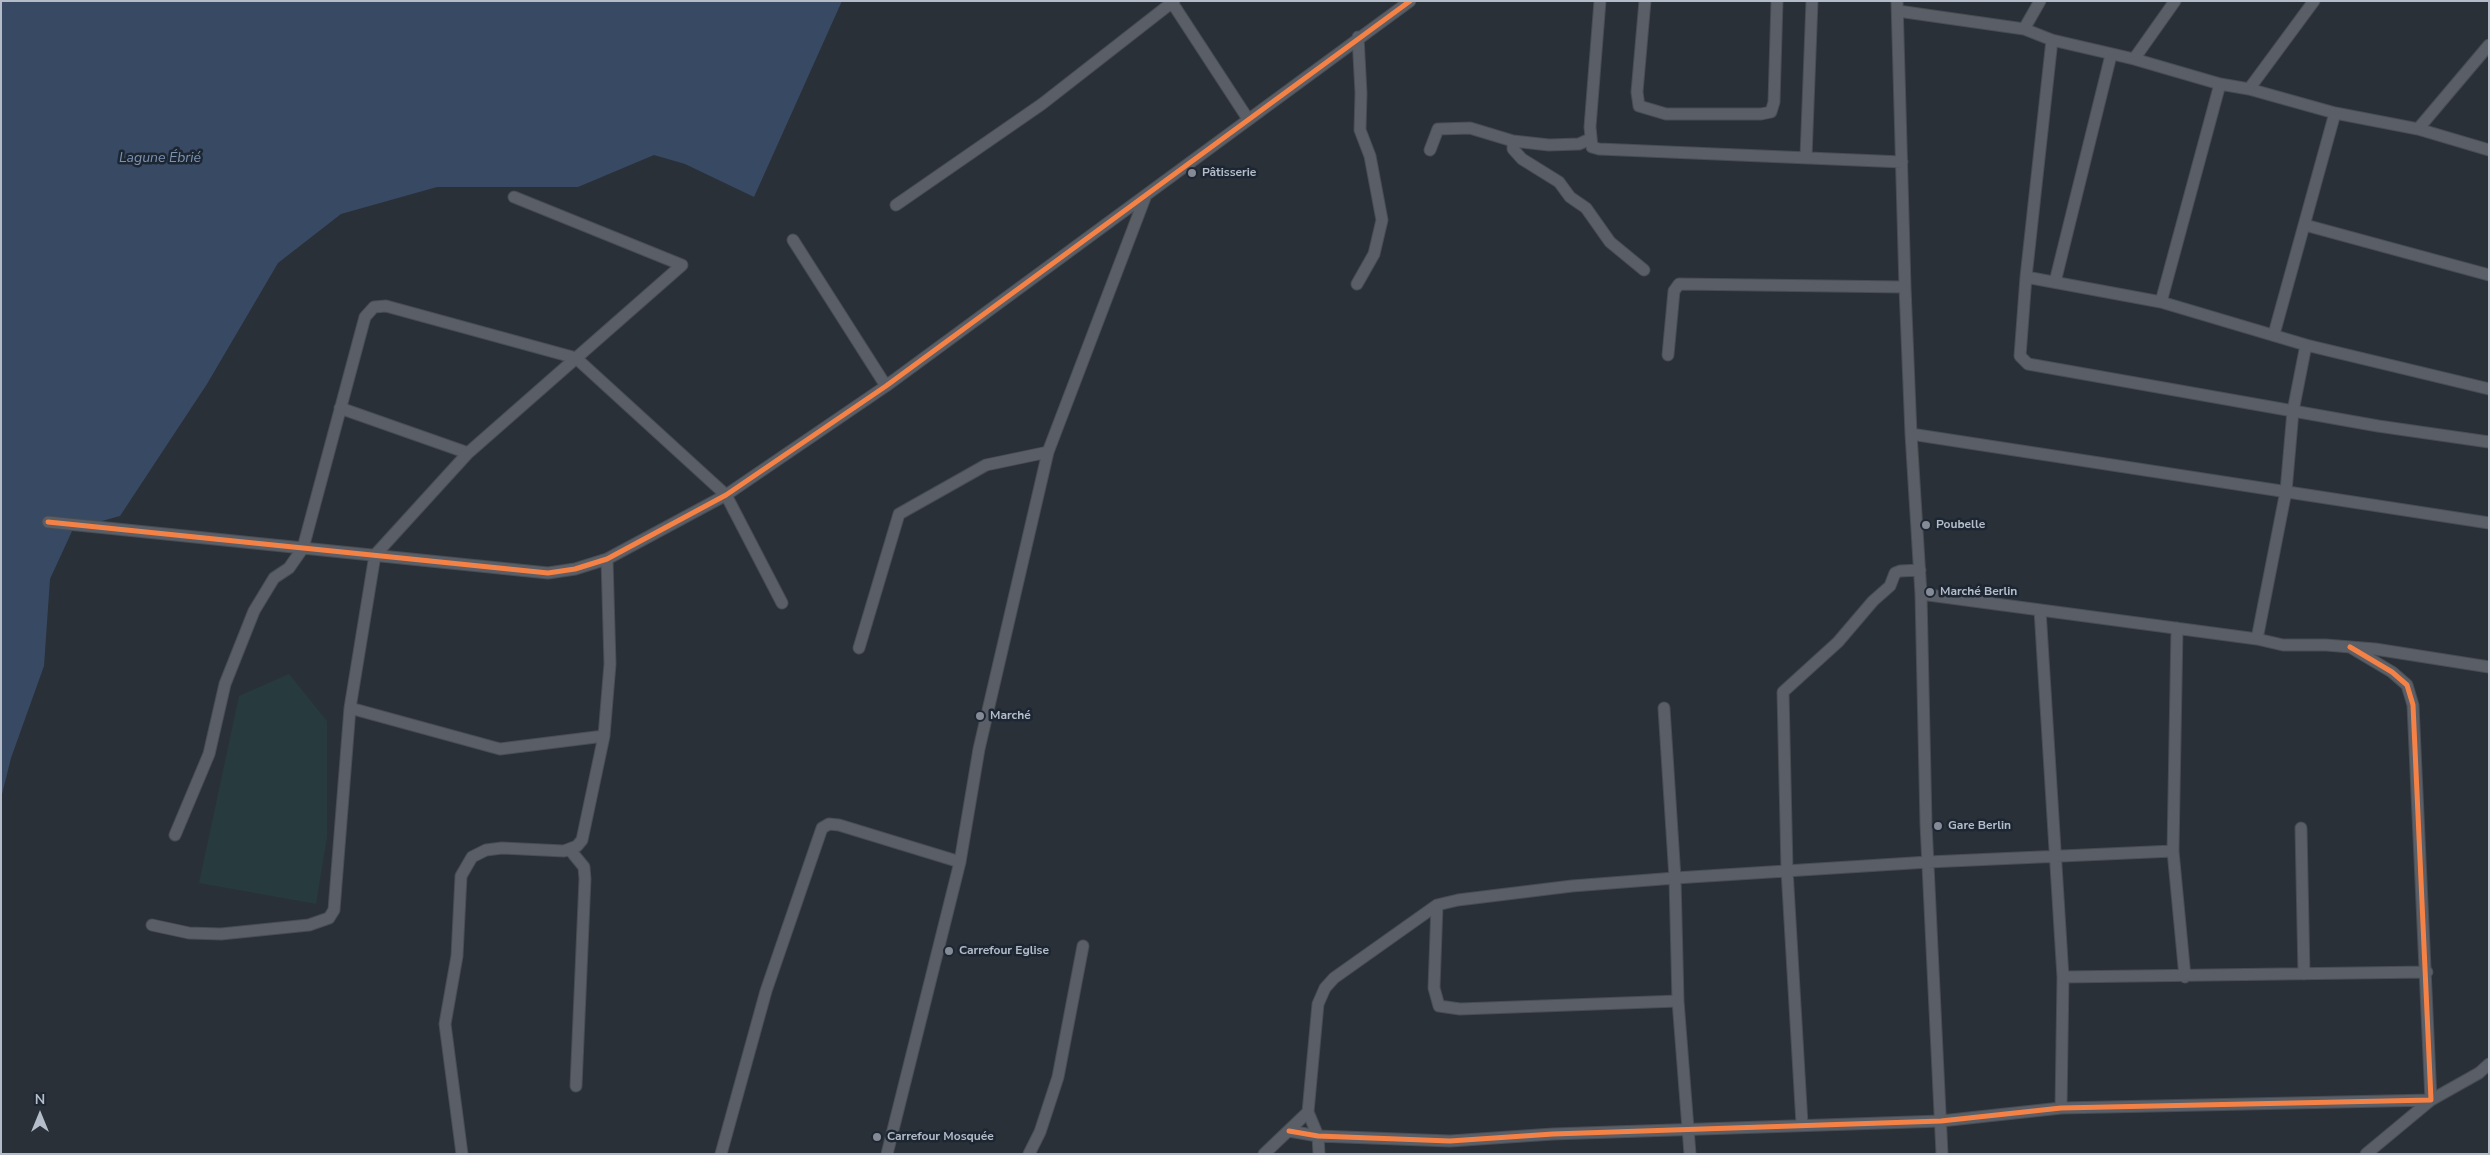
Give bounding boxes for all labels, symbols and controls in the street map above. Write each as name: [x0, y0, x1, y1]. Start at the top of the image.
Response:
water label: Lagune Ébrié: [119, 151, 201, 167]
place label: Pâtisserie: [1202, 166, 1256, 180]
marker: Pâtisserie: [1186, 167, 1198, 179]
place label: Poubelle: [1936, 518, 1985, 532]
marker: Poubelle: [1920, 519, 1932, 531]
place label: Marché Berlin: [1940, 585, 2017, 599]
marker: Marché Berlin: [1924, 586, 1936, 598]
place label: Marché: [990, 709, 1031, 723]
marker: Marché: [974, 710, 986, 722]
place label: Gare Berlin: [1948, 819, 2011, 833]
marker: Gare Berlin: [1932, 820, 1944, 832]
place label: Carrefour Eglise: [959, 944, 1049, 958]
marker: Carrefour Eglise: [943, 945, 955, 957]
north arrow: [15, 1090, 65, 1140]
text: N: [35, 1090, 45, 1109]
place label: Carrefour Mosquée: [887, 1130, 994, 1144]
marker: Carrefour Mosquée: [871, 1131, 883, 1143]

